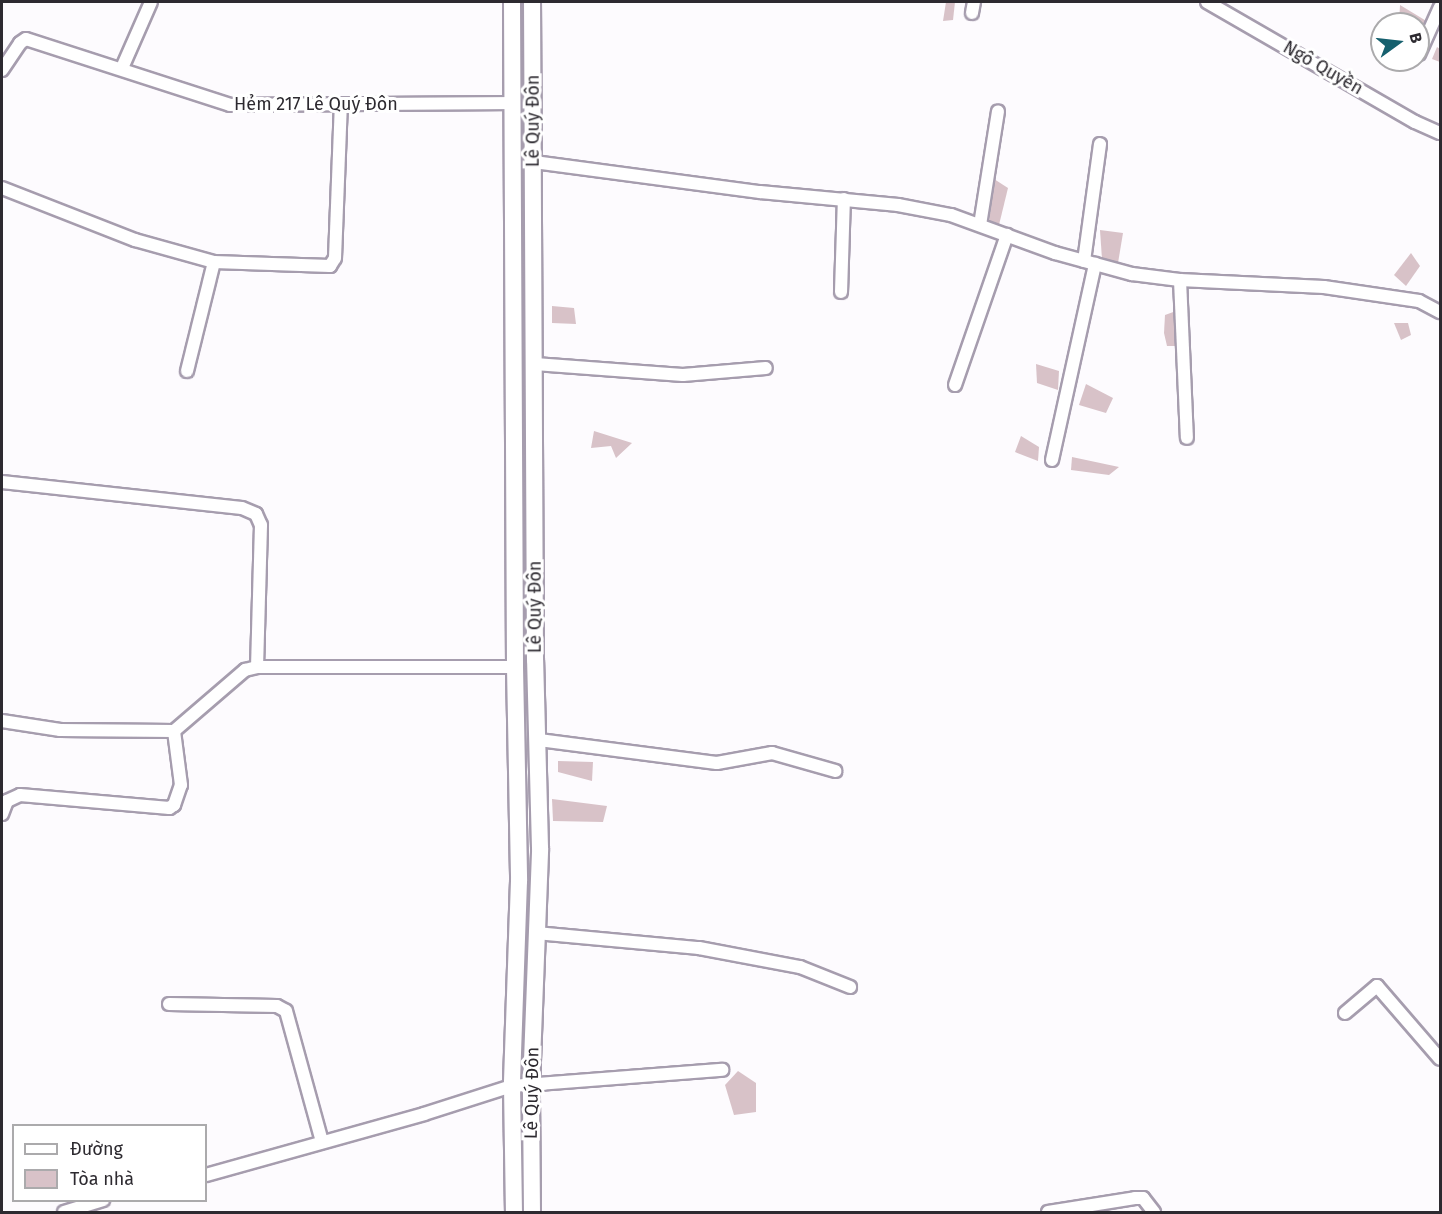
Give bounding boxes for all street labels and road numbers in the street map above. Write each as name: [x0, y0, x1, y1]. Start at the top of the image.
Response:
street label: Ngô Quyền: [1279, 36, 1367, 100]
street label: Lê Quý Đôn: [522, 75, 544, 167]
street label: Hẻm 217 Lê Quý Đôn: [234, 93, 398, 115]
street label: Lê Quý Đôn: [524, 561, 546, 653]
street label: Lê Quý Đôn: [520, 1047, 544, 1139]

